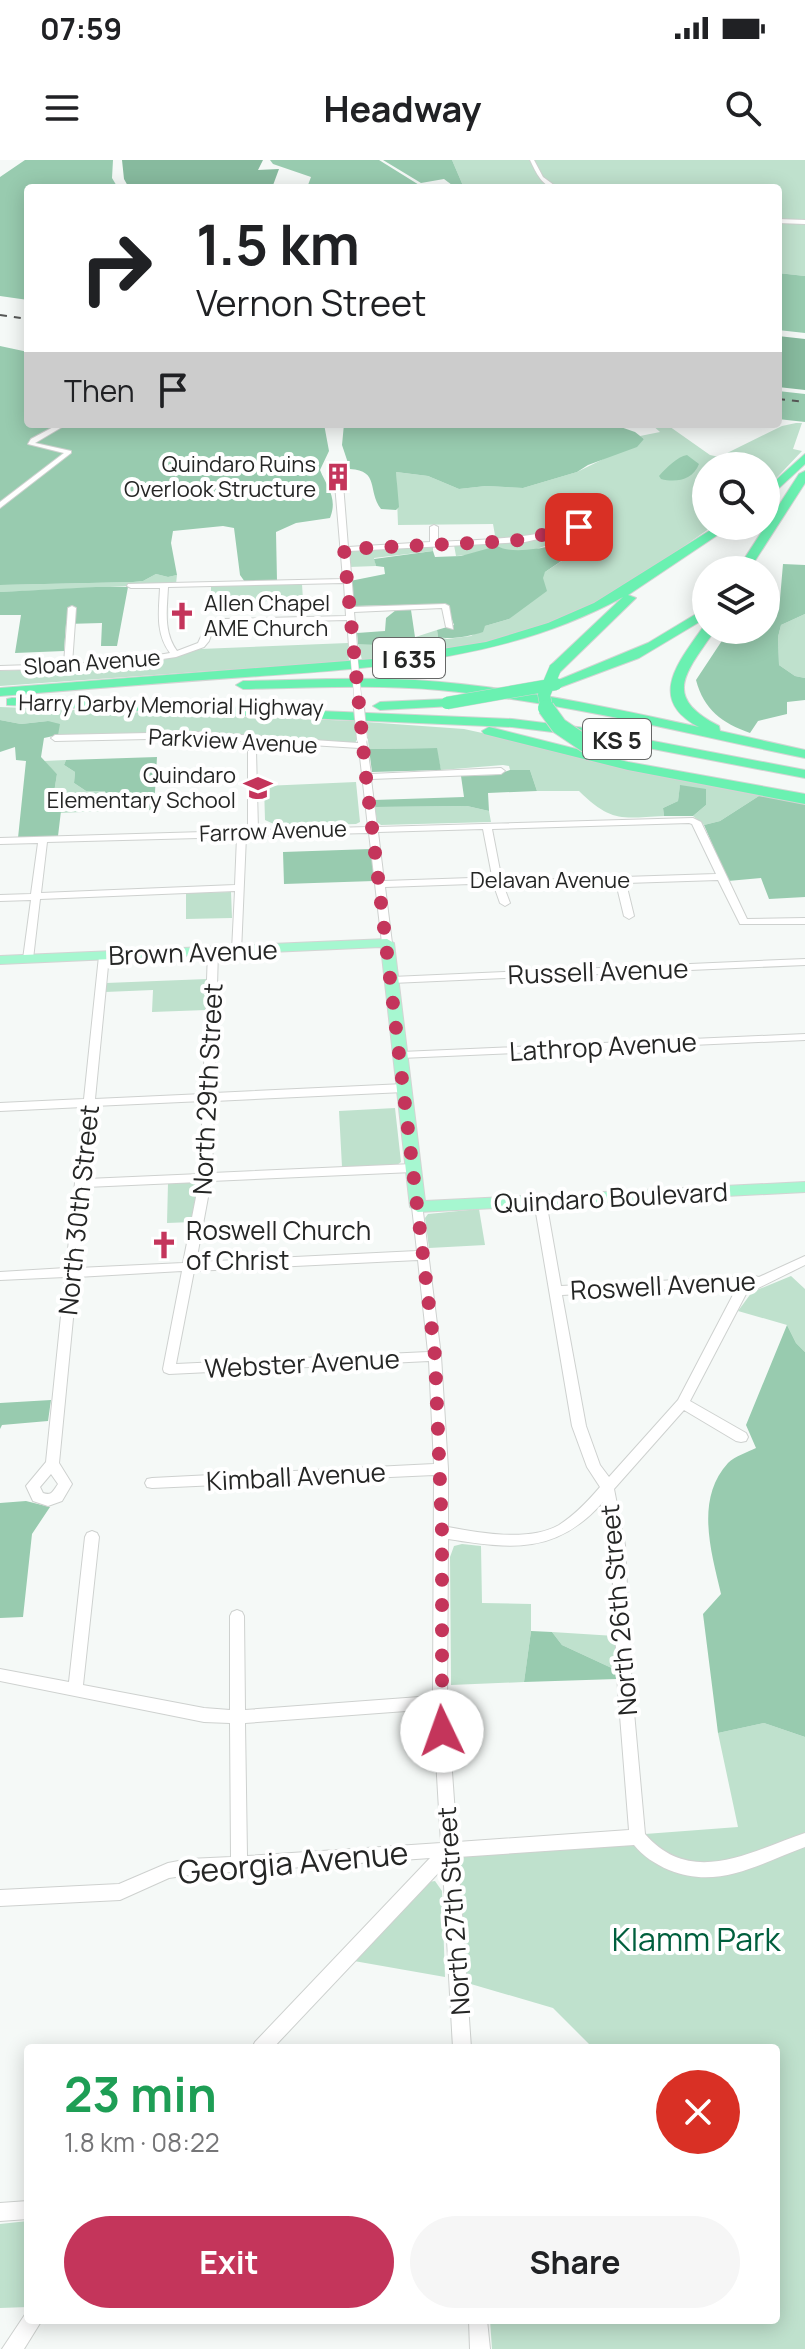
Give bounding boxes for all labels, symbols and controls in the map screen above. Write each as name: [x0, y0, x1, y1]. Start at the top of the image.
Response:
text: 07:59: [40, 8, 122, 49]
text: Headway: [324, 84, 481, 133]
icon: menu: [40, 86, 84, 130]
icon: search: [721, 86, 765, 130]
text: 1.5 km: [196, 205, 360, 282]
icon: right: [64, 216, 168, 320]
text: Vernon Street: [196, 278, 426, 327]
icon: arrive: [151, 368, 195, 412]
text: Then: [64, 370, 135, 411]
place label: Quindaro Ruins Overlook Structure: [124, 449, 316, 504]
map controls: [692, 452, 780, 644]
button: search: [692, 452, 780, 540]
building icon: Quindaro Ruins Overlook Structure: [323, 462, 353, 492]
pin: [545, 493, 613, 561]
icon: arrive: [557, 505, 601, 549]
button: layers: [692, 556, 780, 644]
place label: Allen Chapel AME Church: [204, 588, 330, 643]
church icon: Allen Chapel AME Church: [167, 601, 197, 631]
road number: I 635: [373, 638, 445, 678]
street label: Sloan Avenue: [23, 642, 161, 682]
street label: Harry Darby Memorial Highway: [18, 687, 324, 723]
road number: KS 5: [583, 719, 651, 759]
street label: Parkview Avenue: [148, 722, 318, 760]
place label: Quindaro Elementary School: [47, 760, 236, 815]
school or university icon: Quindaro Elementary School: [243, 773, 273, 803]
street label: Farrow Avenue: [199, 813, 347, 849]
street label: Delavan Avenue: [470, 865, 630, 895]
street label: Brown Avenue: [108, 931, 278, 973]
street label: Russell Avenue: [507, 950, 689, 992]
street label: North 29th Street: [183, 982, 231, 1196]
street label: Lathrop Avenue: [508, 1023, 698, 1069]
street label: North 30th Street: [49, 1103, 107, 1317]
street label: Quindaro Boulevard: [493, 1173, 729, 1221]
place label: Roswell Church of Christ: [186, 1212, 371, 1278]
church icon: Roswell Church of Christ: [149, 1230, 179, 1260]
street label: Roswell Avenue: [569, 1262, 757, 1308]
street label: Webster Avenue: [203, 1340, 401, 1386]
street label: Kimball Avenue: [205, 1453, 387, 1499]
street label: North 26th Street: [591, 1503, 645, 1717]
position arrow: [400, 1689, 484, 1773]
street label: North 27th Street: [428, 1806, 478, 2016]
street label: Georgia Avenue: [176, 1830, 410, 1894]
park label: Klamm Park: [612, 1917, 781, 1961]
text: 23 min: [64, 2061, 217, 2126]
button: close: [656, 2070, 740, 2154]
text: 1.8 km · 08:22: [64, 2124, 220, 2160]
button: Exit: [64, 2216, 394, 2308]
button: Share: [410, 2216, 740, 2308]

